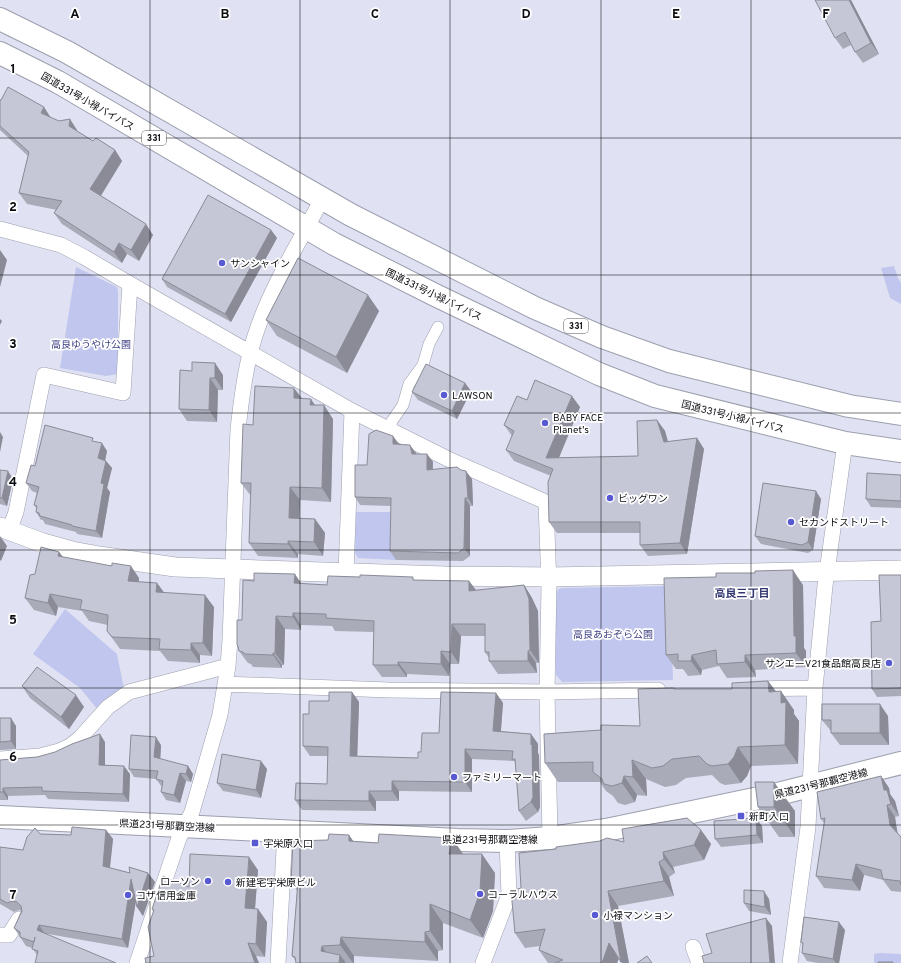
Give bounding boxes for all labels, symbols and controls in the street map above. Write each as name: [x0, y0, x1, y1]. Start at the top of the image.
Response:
text: A: [70, 7, 80, 23]
text: B: [221, 7, 230, 23]
text: C: [371, 7, 379, 23]
text: D: [521, 7, 531, 23]
text: E: [672, 7, 680, 23]
text: F: [822, 7, 830, 23]
text: 1: [10, 62, 16, 78]
street label: 国道331号小禄バイパス: [38, 70, 136, 134]
road number: 331: [142, 131, 166, 145]
text: 2: [9, 200, 17, 216]
marker: サンシャイン: [217, 258, 227, 268]
place label: サンシャイン: [230, 258, 290, 271]
street label: 国道331号小禄バイパス: [383, 266, 484, 324]
road number: 331: [564, 319, 588, 333]
text: 3: [9, 337, 17, 353]
park label: 高良ゆうやけ公園: [51, 339, 131, 352]
marker: LAWSON: [439, 390, 449, 400]
place label: LAWSON: [452, 390, 493, 403]
street label: 国道331号小禄バイパス: [680, 398, 785, 437]
place label: BABY FACE Planet's: [553, 412, 603, 437]
marker: BABY FACE Planet's: [540, 418, 550, 428]
text: 4: [9, 475, 17, 491]
marker: ビッグワン: [605, 493, 615, 503]
place label: ビッグワン: [618, 493, 668, 506]
marker: セカンドストリート: [786, 517, 796, 527]
place label: セカンドストリート: [799, 517, 889, 530]
district label: 高良三丁目: [715, 587, 770, 601]
text: 5: [9, 613, 17, 629]
park label: 高良あおぞら公園: [573, 629, 653, 642]
place label: サンエーV21食品館高良店: [765, 658, 881, 671]
marker: サンエーV21食品館高良店: [884, 658, 894, 668]
text: 6: [9, 750, 17, 766]
street label: 県道231号那覇空港線: [773, 767, 869, 802]
marker: ファミリーマート: [449, 772, 459, 782]
place label: ファミリーマート: [462, 772, 542, 785]
marker: 新町入口: [736, 811, 746, 821]
place label: 新町入口: [749, 811, 789, 824]
street label: 県道231号那覇空港線: [119, 817, 215, 835]
street label: 県道231号那覇空港線: [442, 834, 538, 847]
marker: 宇栄原入口: [250, 838, 260, 848]
place label: 宇栄原入口: [263, 838, 313, 851]
place label: ローソン: [160, 876, 200, 889]
marker: ローソン: [203, 876, 213, 886]
marker: 新建宅宇栄原ビル: [223, 877, 233, 887]
place label: 新建宅宇栄原ビル: [236, 877, 316, 890]
text: 7: [10, 888, 17, 904]
marker: コーラルハウス: [475, 889, 485, 899]
place label: コーラルハウス: [488, 889, 558, 902]
marker: コザ信用金庫: [123, 890, 133, 900]
place label: コザ信用金庫: [136, 890, 196, 903]
marker: 小禄マンション: [590, 910, 600, 920]
place label: 小禄マンション: [603, 910, 673, 923]

